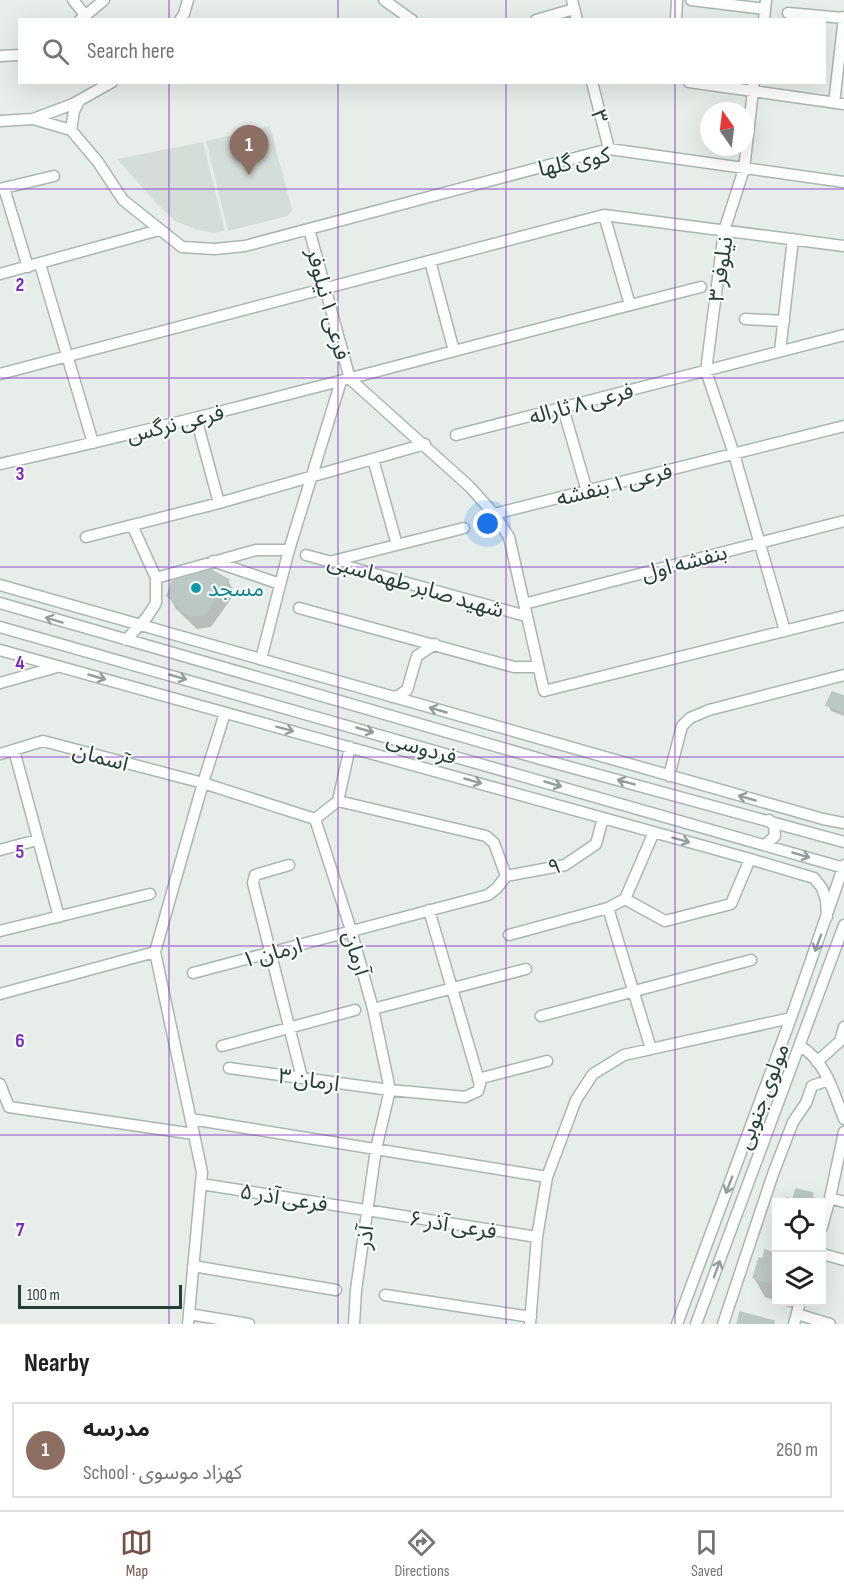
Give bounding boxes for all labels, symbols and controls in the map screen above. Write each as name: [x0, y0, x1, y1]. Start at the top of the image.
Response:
search box: [18, 18, 826, 84]
icon: search: [39, 35, 72, 68]
text: Search here: [87, 38, 174, 65]
north arrow: [700, 102, 754, 156]
street label: ۳: [584, 107, 613, 126]
pin: 1: [230, 126, 268, 175]
street label: کوی گلها: [536, 141, 614, 183]
street label: نیلوفر ۳: [704, 235, 739, 304]
street label: فرعی ۱ نیلوفر: [299, 245, 355, 363]
text: 2: [16, 273, 24, 297]
street label: فرعی ۸ ثاراله: [526, 378, 637, 431]
street label: فرعی نرگس: [124, 399, 227, 450]
street label: فرعی ۱ بنفشه: [554, 458, 675, 513]
text: 3: [16, 462, 25, 486]
your location: [473, 509, 502, 538]
street label: بنفشه اول: [639, 539, 730, 588]
street label: شهید صابر طهماسبی: [324, 548, 507, 625]
place label: مسجد: [208, 576, 264, 603]
marker: مسجد: [189, 581, 203, 595]
one-way arrow: [45, 614, 64, 625]
text: 4: [15, 651, 25, 675]
one-way arrow: [87, 672, 106, 683]
one-way arrow: [168, 672, 187, 683]
one-way arrow: [429, 704, 448, 715]
one-way arrow: [275, 724, 294, 735]
one-way arrow: [355, 725, 374, 737]
street label: فردوسی: [383, 726, 460, 771]
street label: آسمان: [70, 737, 133, 778]
one-way arrow: [463, 776, 482, 787]
one-way arrow: [616, 776, 635, 787]
one-way arrow: [543, 779, 562, 790]
one-way arrow: [738, 792, 757, 803]
one-way arrow: [671, 834, 690, 846]
text: 5: [16, 840, 25, 864]
one-way arrow: [791, 850, 810, 861]
street label: ۹: [545, 853, 564, 882]
street label: آرمان: [336, 928, 375, 980]
street label: ارمان ۱: [239, 932, 306, 974]
one-way arrow: [811, 933, 822, 952]
text: 6: [15, 1029, 25, 1053]
street label: مولوی جنوبی: [731, 1040, 796, 1153]
street label: ارمان ۳: [276, 1063, 341, 1098]
one-way arrow: [722, 1175, 733, 1194]
street label: فرعی آذر ۵: [238, 1178, 330, 1219]
map controls: [772, 1198, 826, 1306]
button: locate: [772, 1198, 826, 1252]
street label: فرعی آذر ۶: [407, 1205, 499, 1246]
text: 7: [16, 1218, 25, 1242]
street label: آذر: [350, 1222, 381, 1252]
button: layers: [772, 1252, 826, 1306]
one-way arrow: [712, 1260, 723, 1279]
scale bar: [18, 1282, 182, 1310]
text: 100 m: [27, 1286, 60, 1305]
text: Nearby: [24, 1348, 90, 1379]
text: مدرسه: [83, 1416, 150, 1443]
text: 1: [42, 1438, 49, 1462]
text: 260 m: [776, 1438, 818, 1462]
text: School · کهزاد موسوی: [83, 1461, 242, 1485]
tab: Map: [120, 1526, 153, 1581]
tab: Directions: [394, 1526, 449, 1581]
tab: Saved: [690, 1526, 723, 1581]

